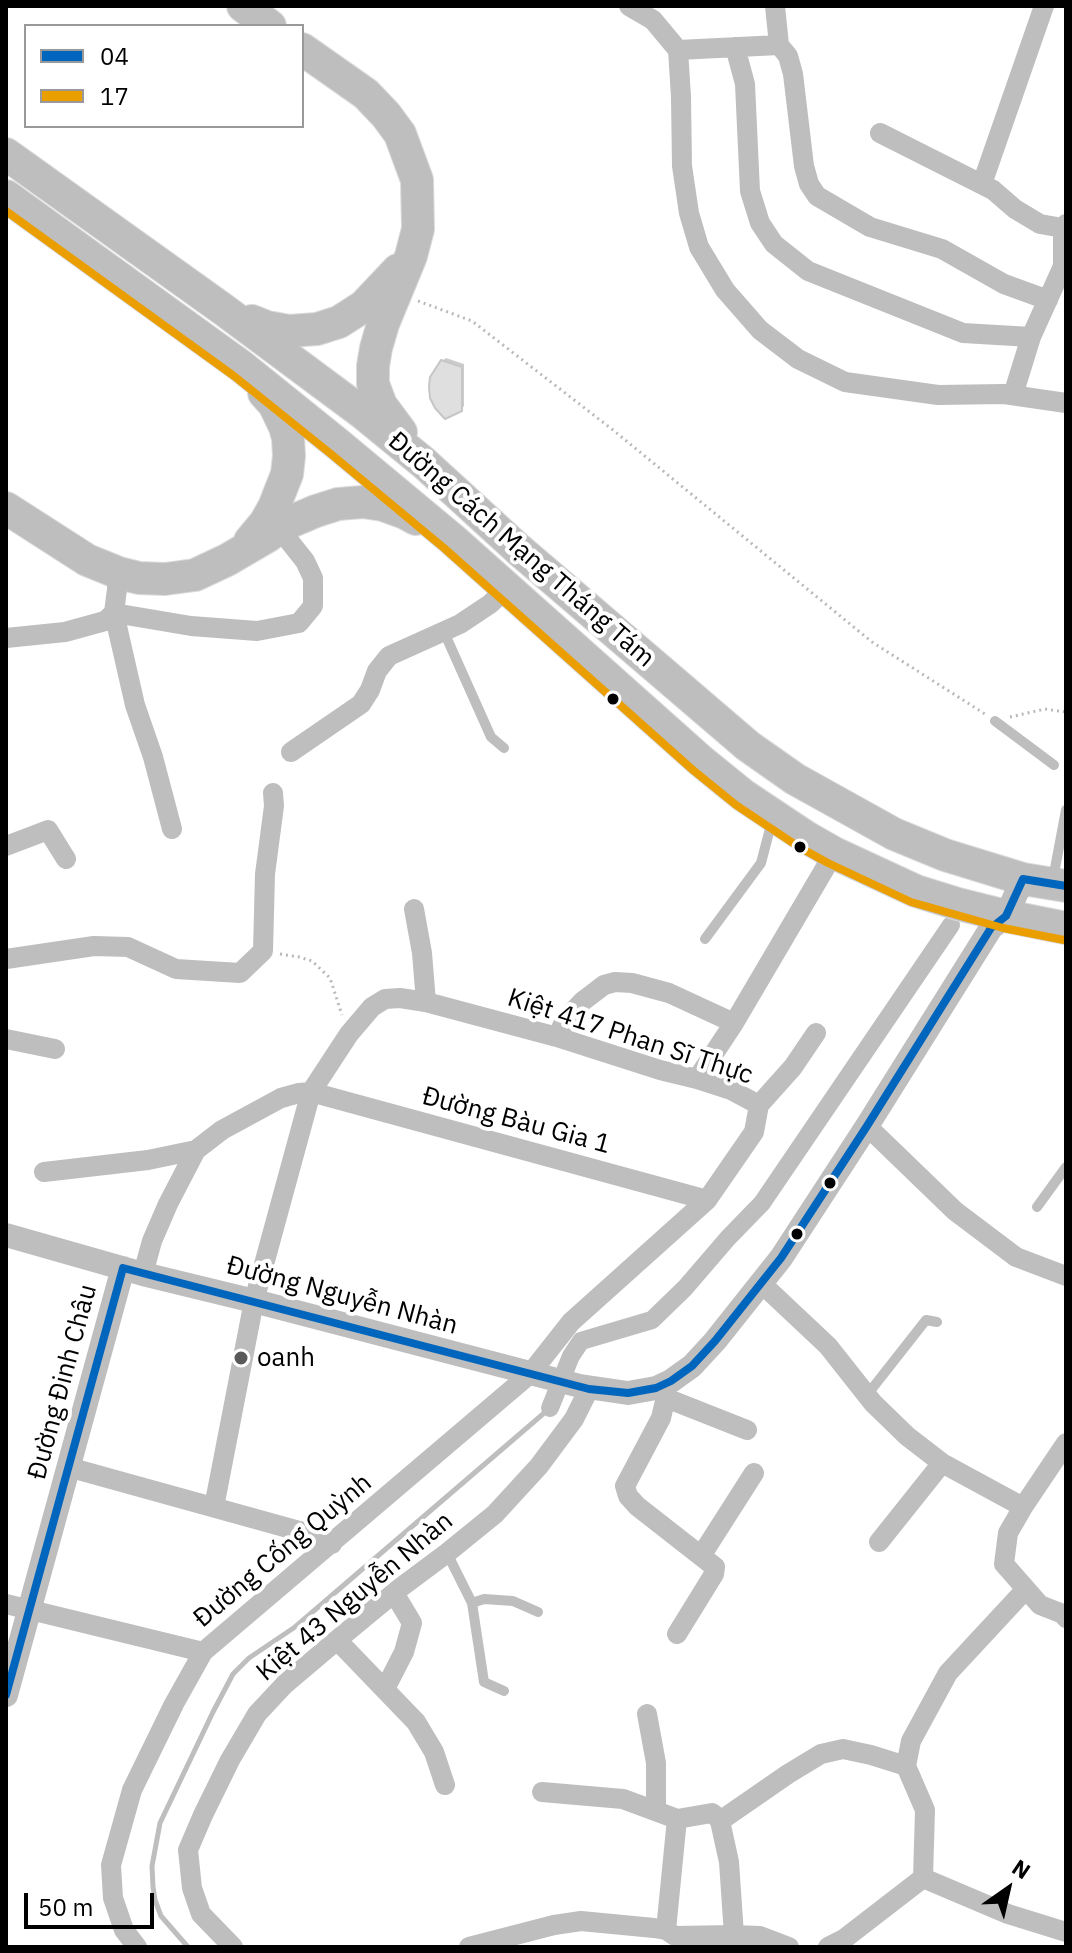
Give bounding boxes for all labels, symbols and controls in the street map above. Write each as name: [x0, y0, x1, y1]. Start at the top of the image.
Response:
legend: [24, 24, 304, 128]
text: 04: [100, 40, 129, 72]
text: 17: [100, 80, 129, 112]
street label: Đường Cách Mạng Tháng Tám: [381, 426, 661, 674]
unlabelled marker: [605, 691, 621, 707]
unlabelled marker: [792, 839, 808, 855]
street label: Kiệt 417 Phan Sĩ Thực: [503, 983, 757, 1091]
street label: Đường Bàu Gia 1: [419, 1081, 613, 1161]
unlabelled marker: [822, 1175, 838, 1191]
unlabelled marker: [789, 1226, 805, 1242]
street label: Đường Nguyễn Nhàn: [223, 1250, 461, 1342]
street label: Đường Đinh Châu: [22, 1281, 104, 1483]
place label: oanh: [257, 1342, 315, 1374]
marker: oanh: [232, 1349, 250, 1367]
street label: Đường Cống Quỳnh: [188, 1468, 378, 1634]
street label: Kiệt 43 Nguyễn Nhàn: [251, 1506, 459, 1688]
north arrow: [968, 1849, 1048, 1929]
text: N: [1007, 1852, 1036, 1885]
scale bar: [28, 1877, 158, 1927]
text: 50 m: [38, 1891, 93, 1923]

